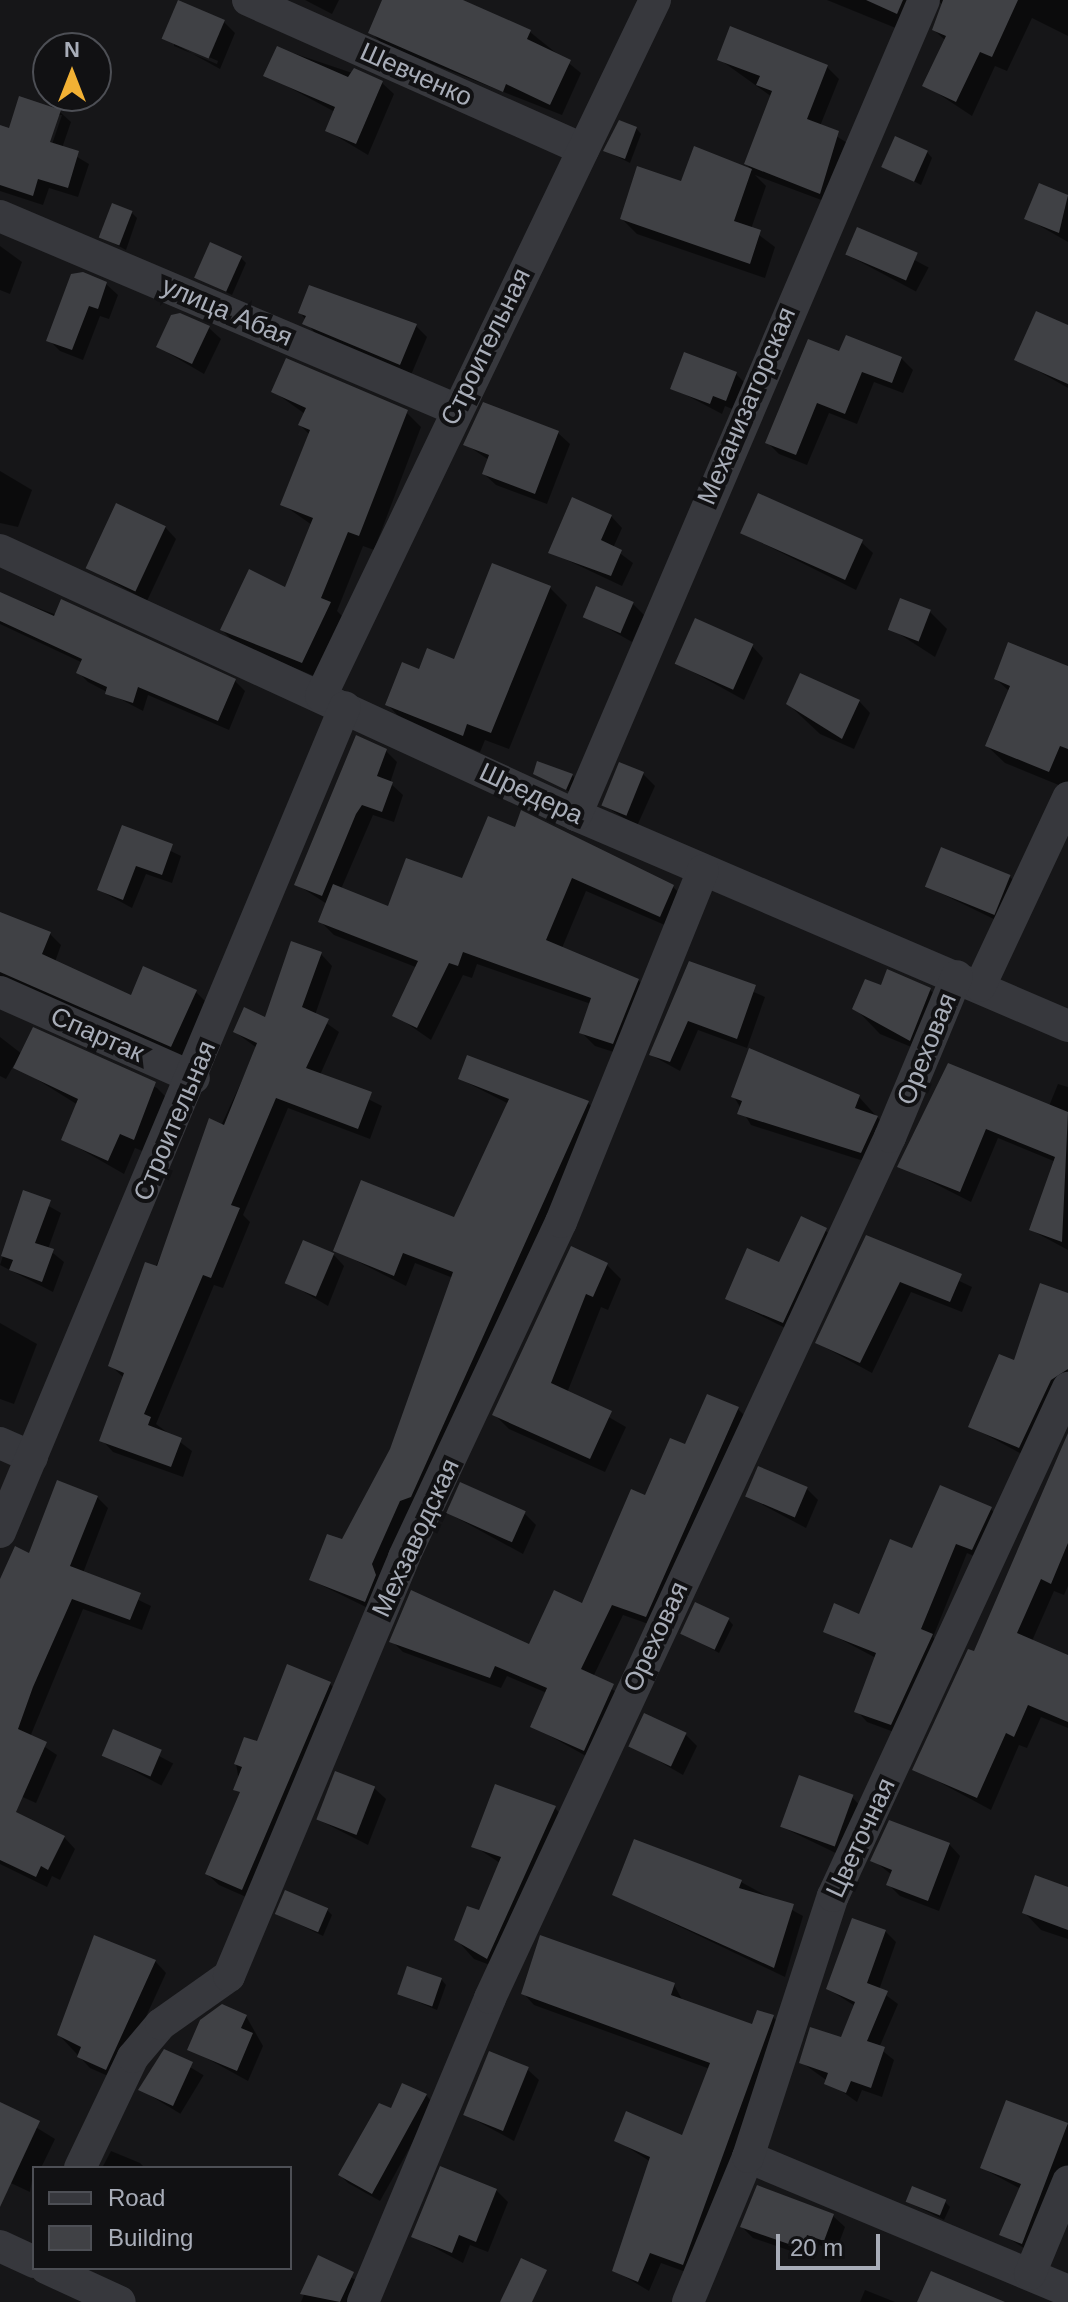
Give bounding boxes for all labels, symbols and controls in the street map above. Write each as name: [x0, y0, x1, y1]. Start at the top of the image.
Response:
north arrow: [32, 32, 112, 112]
street label: Шевченко: [355, 36, 477, 114]
text: N: [64, 37, 80, 62]
street label: Строительная: [435, 263, 537, 431]
street label: улица Абая: [157, 271, 297, 353]
street label: Механизаторская: [691, 302, 803, 510]
street label: Шредера: [474, 756, 588, 832]
street label: Ореховая: [890, 989, 964, 1109]
street label: Спартак: [46, 1001, 148, 1069]
street label: Строительная: [127, 1036, 223, 1206]
street label: Мехзаводская: [366, 1454, 466, 1622]
street label: Ореховая: [617, 1577, 695, 1697]
street label: Цветочная: [820, 1773, 902, 1903]
legend: [32, 2166, 292, 2270]
text: Road: [108, 2184, 165, 2211]
scale bar: [780, 2218, 884, 2268]
text: Building: [108, 2224, 193, 2251]
text: 20 m: [790, 2234, 843, 2261]

